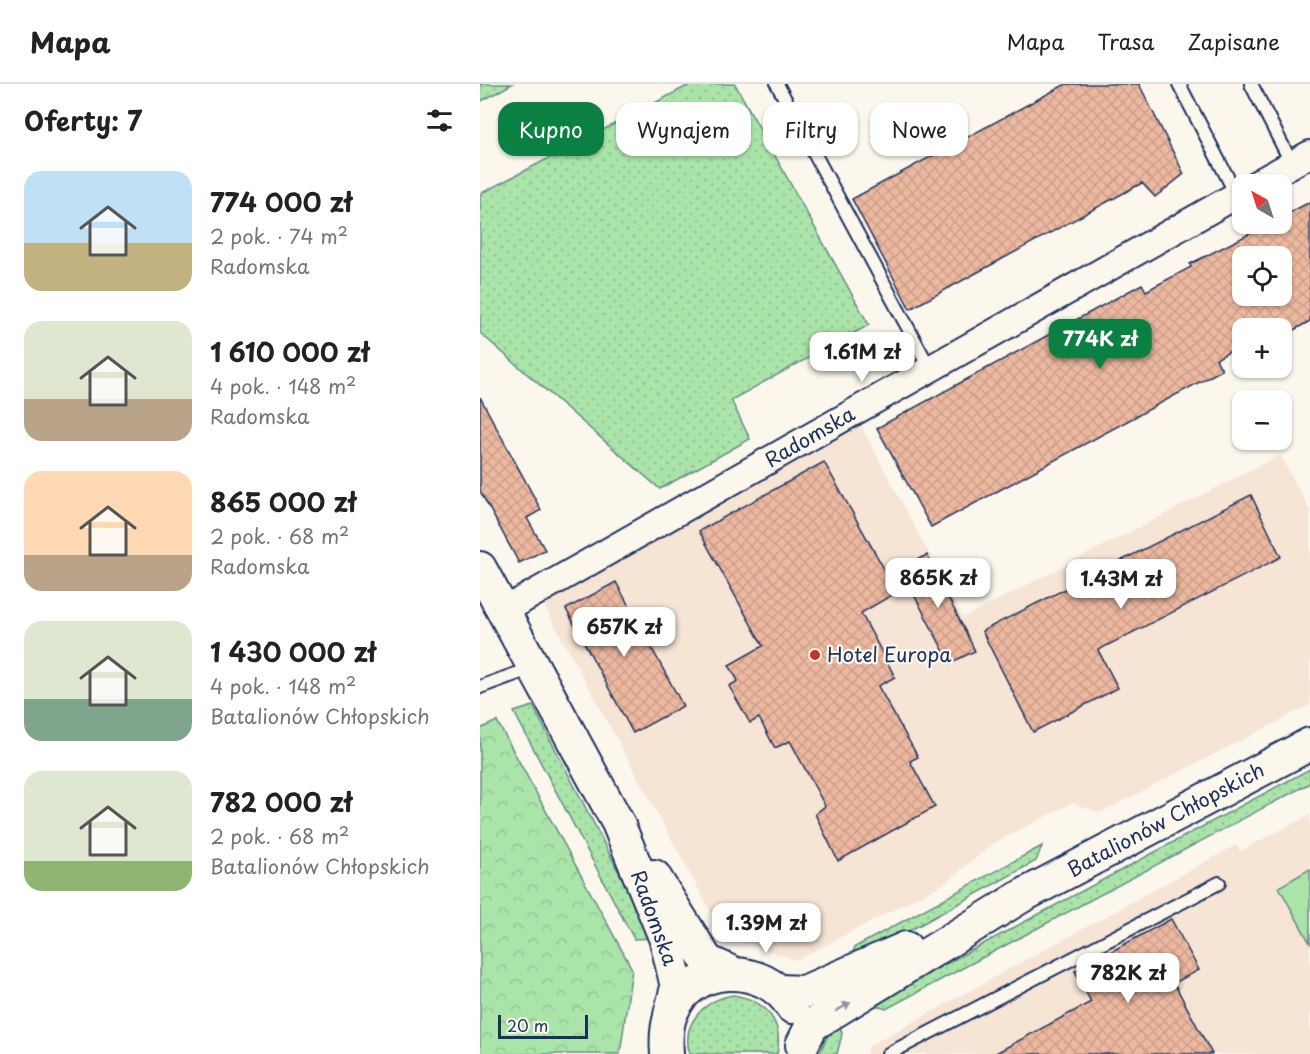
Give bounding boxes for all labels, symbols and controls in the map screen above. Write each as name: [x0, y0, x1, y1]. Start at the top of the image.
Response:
text: Mapa: [30, 20, 111, 63]
text: Mapa: [1007, 25, 1064, 57]
text: Trasa: [1097, 25, 1154, 57]
text: Zapisane: [1187, 25, 1280, 57]
text: Oferty: 7: [24, 101, 142, 140]
chip: Kupno: [498, 102, 604, 156]
chip: Wynajem: [616, 102, 751, 156]
chip: Filtry: [763, 102, 858, 156]
chip: Nowe: [870, 102, 968, 156]
icon: filters: [423, 104, 456, 137]
north arrow: [1232, 174, 1292, 234]
map controls: [1232, 174, 1292, 450]
text: 774 000 zł: [210, 182, 352, 221]
icon: home: [72, 195, 144, 267]
text: 2 pok. · 74 m²: [210, 221, 348, 251]
button: locate: [1232, 246, 1292, 306]
text: Radomska: [210, 251, 309, 281]
button: +: [1232, 318, 1292, 378]
pin: 774K zł: [1045, 319, 1155, 370]
text: 774K zł: [1063, 323, 1137, 353]
text: 1 610 000 zł: [210, 332, 369, 371]
pin: 1.61M zł: [800, 332, 924, 383]
text: 1.61M zł: [824, 336, 900, 366]
icon: home: [72, 345, 144, 417]
text: 4 pok. · 148 m²: [210, 371, 356, 401]
button: −: [1232, 390, 1292, 450]
street label: Radomska: [759, 398, 861, 474]
text: Radomska: [210, 401, 309, 431]
text: 865 000 zł: [210, 482, 356, 521]
icon: home: [72, 495, 144, 567]
text: 2 pok. · 68 m²: [210, 521, 349, 551]
text: Radomska: [210, 551, 309, 581]
pin: 865K zł: [883, 558, 993, 609]
pin: 1.43M zł: [1059, 559, 1183, 610]
text: 865K zł: [899, 562, 977, 592]
text: 1.43M zł: [1080, 563, 1162, 593]
pin: 657K zł: [569, 607, 679, 658]
text: 657K zł: [586, 611, 662, 641]
text: 1 430 000 zł: [210, 632, 376, 671]
place label: Hotel Europa: [827, 639, 952, 669]
icon: home: [72, 645, 144, 717]
marker: Hotel Europa: [808, 648, 822, 662]
text: 4 pok. · 148 m²: [210, 671, 356, 701]
text: Batalionów Chłopskich: [210, 701, 430, 731]
street label: Batalionów Chłopskich: [1062, 754, 1270, 884]
text: 782 000 zł: [210, 782, 352, 821]
icon: home: [72, 795, 144, 867]
text: 2 pok. · 68 m²: [210, 821, 349, 851]
text: Batalionów Chłopskich: [210, 851, 430, 881]
street label: Radomska: [624, 866, 686, 970]
pin: 1.39M zł: [704, 903, 828, 954]
text: 1.39M zł: [726, 907, 806, 937]
pin: 782K zł: [1073, 953, 1183, 1004]
text: 782K zł: [1090, 957, 1166, 987]
one-way arrow: [835, 1001, 851, 1012]
scale bar: [498, 1012, 588, 1040]
text: 20 m: [507, 1013, 548, 1037]

